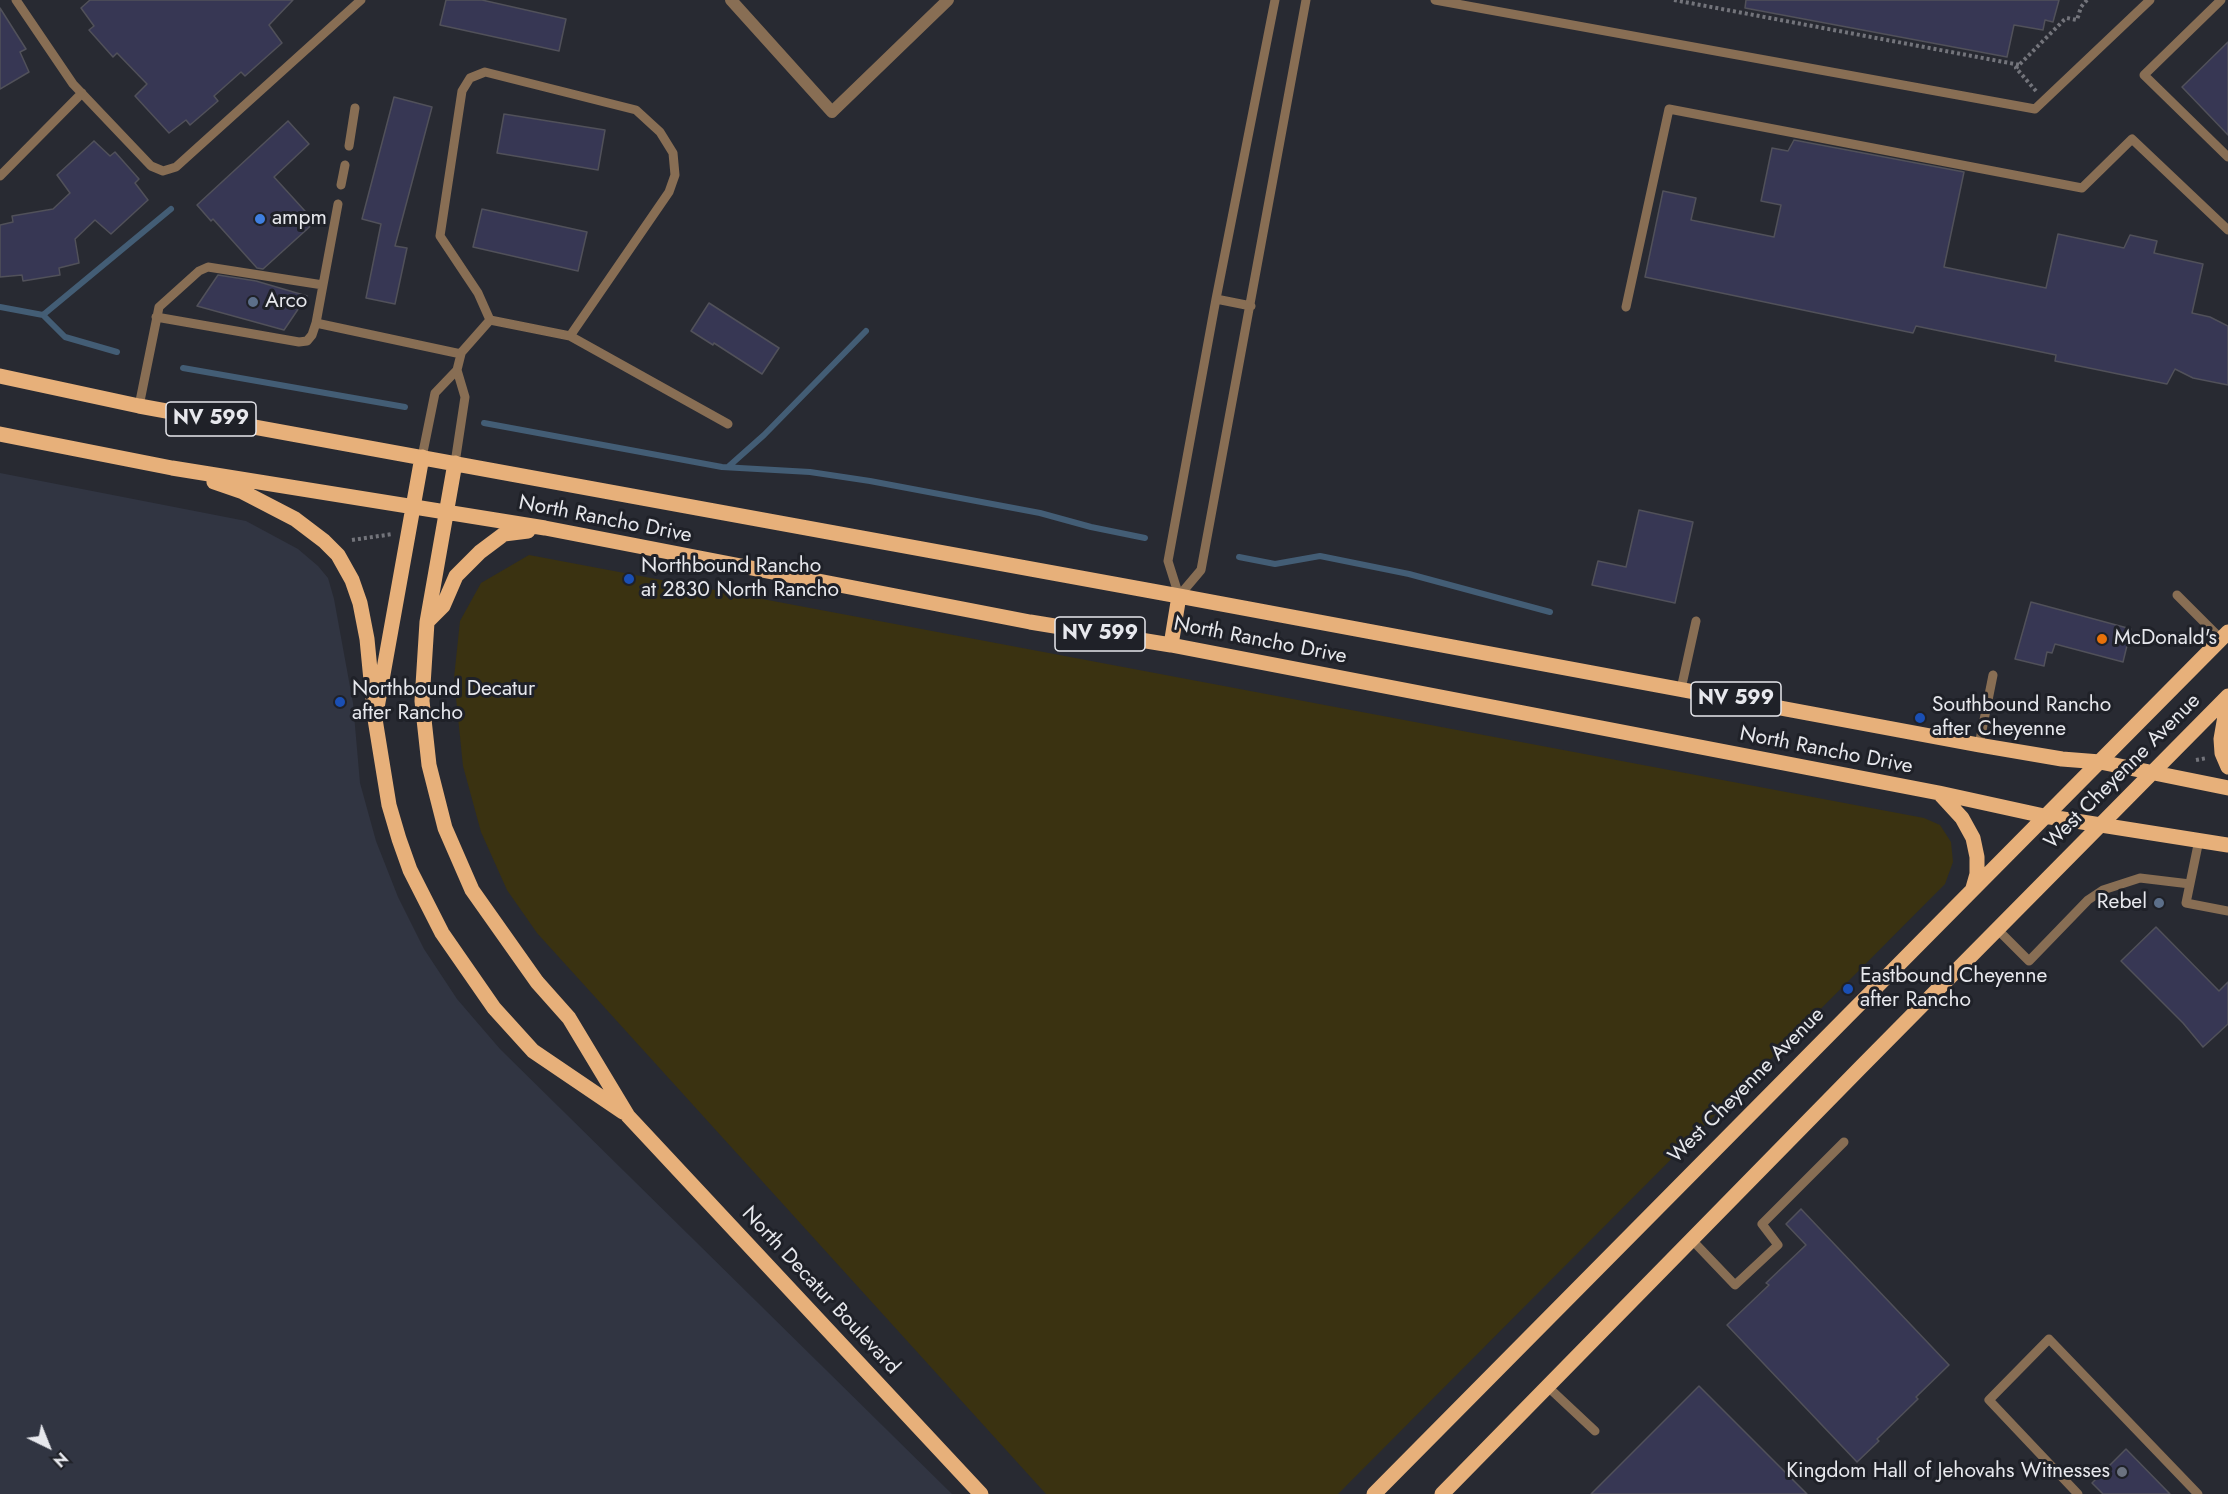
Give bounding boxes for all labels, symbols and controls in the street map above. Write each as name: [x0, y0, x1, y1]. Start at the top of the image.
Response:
place label: ampm: [272, 206, 327, 232]
marker: ampm: [253, 212, 267, 226]
place label: Arco: [265, 289, 307, 315]
marker: Arco: [246, 295, 260, 309]
road number: NV 599: [166, 402, 256, 436]
street label: North Rancho Drive: [516, 491, 694, 549]
place label: Northbound Rancho at 2830 North Rancho: [641, 554, 839, 604]
marker: Northbound Rancho at 2830 North Rancho: [622, 572, 636, 586]
street label: North Rancho Drive: [1171, 612, 1349, 670]
road number: NV 599: [1055, 617, 1145, 651]
place label: McDonald's: [2114, 626, 2217, 652]
marker: McDonald's: [2095, 632, 2109, 646]
place label: Northbound Decatur after Rancho: [352, 677, 535, 727]
road number: NV 599: [1691, 682, 1781, 716]
street label: West Cheyenne Avenue: [2040, 689, 2206, 855]
place label: Southbound Rancho after Cheyenne: [1932, 693, 2111, 743]
marker: Northbound Decatur after Rancho: [333, 695, 347, 709]
marker: Southbound Rancho after Cheyenne: [1913, 711, 1927, 725]
street label: North Rancho Drive: [1737, 722, 1915, 780]
place label: Rebel: [2097, 890, 2147, 916]
marker: Rebel: [2152, 896, 2166, 910]
place label: Eastbound Cheyenne after Rancho: [1860, 964, 2047, 1014]
marker: Eastbound Cheyenne after Rancho: [1841, 982, 1855, 996]
street label: West Cheyenne Avenue: [1664, 1003, 1830, 1169]
street label: North Decatur Boulevard: [736, 1202, 904, 1380]
north arrow: [18, 1416, 78, 1476]
text: N: [48, 1447, 73, 1472]
place label: Kingdom Hall of Jehovahs Witnesses: [1786, 1459, 2110, 1485]
marker: Kingdom Hall of Jehovahs Witnesses: [2115, 1465, 2129, 1479]

